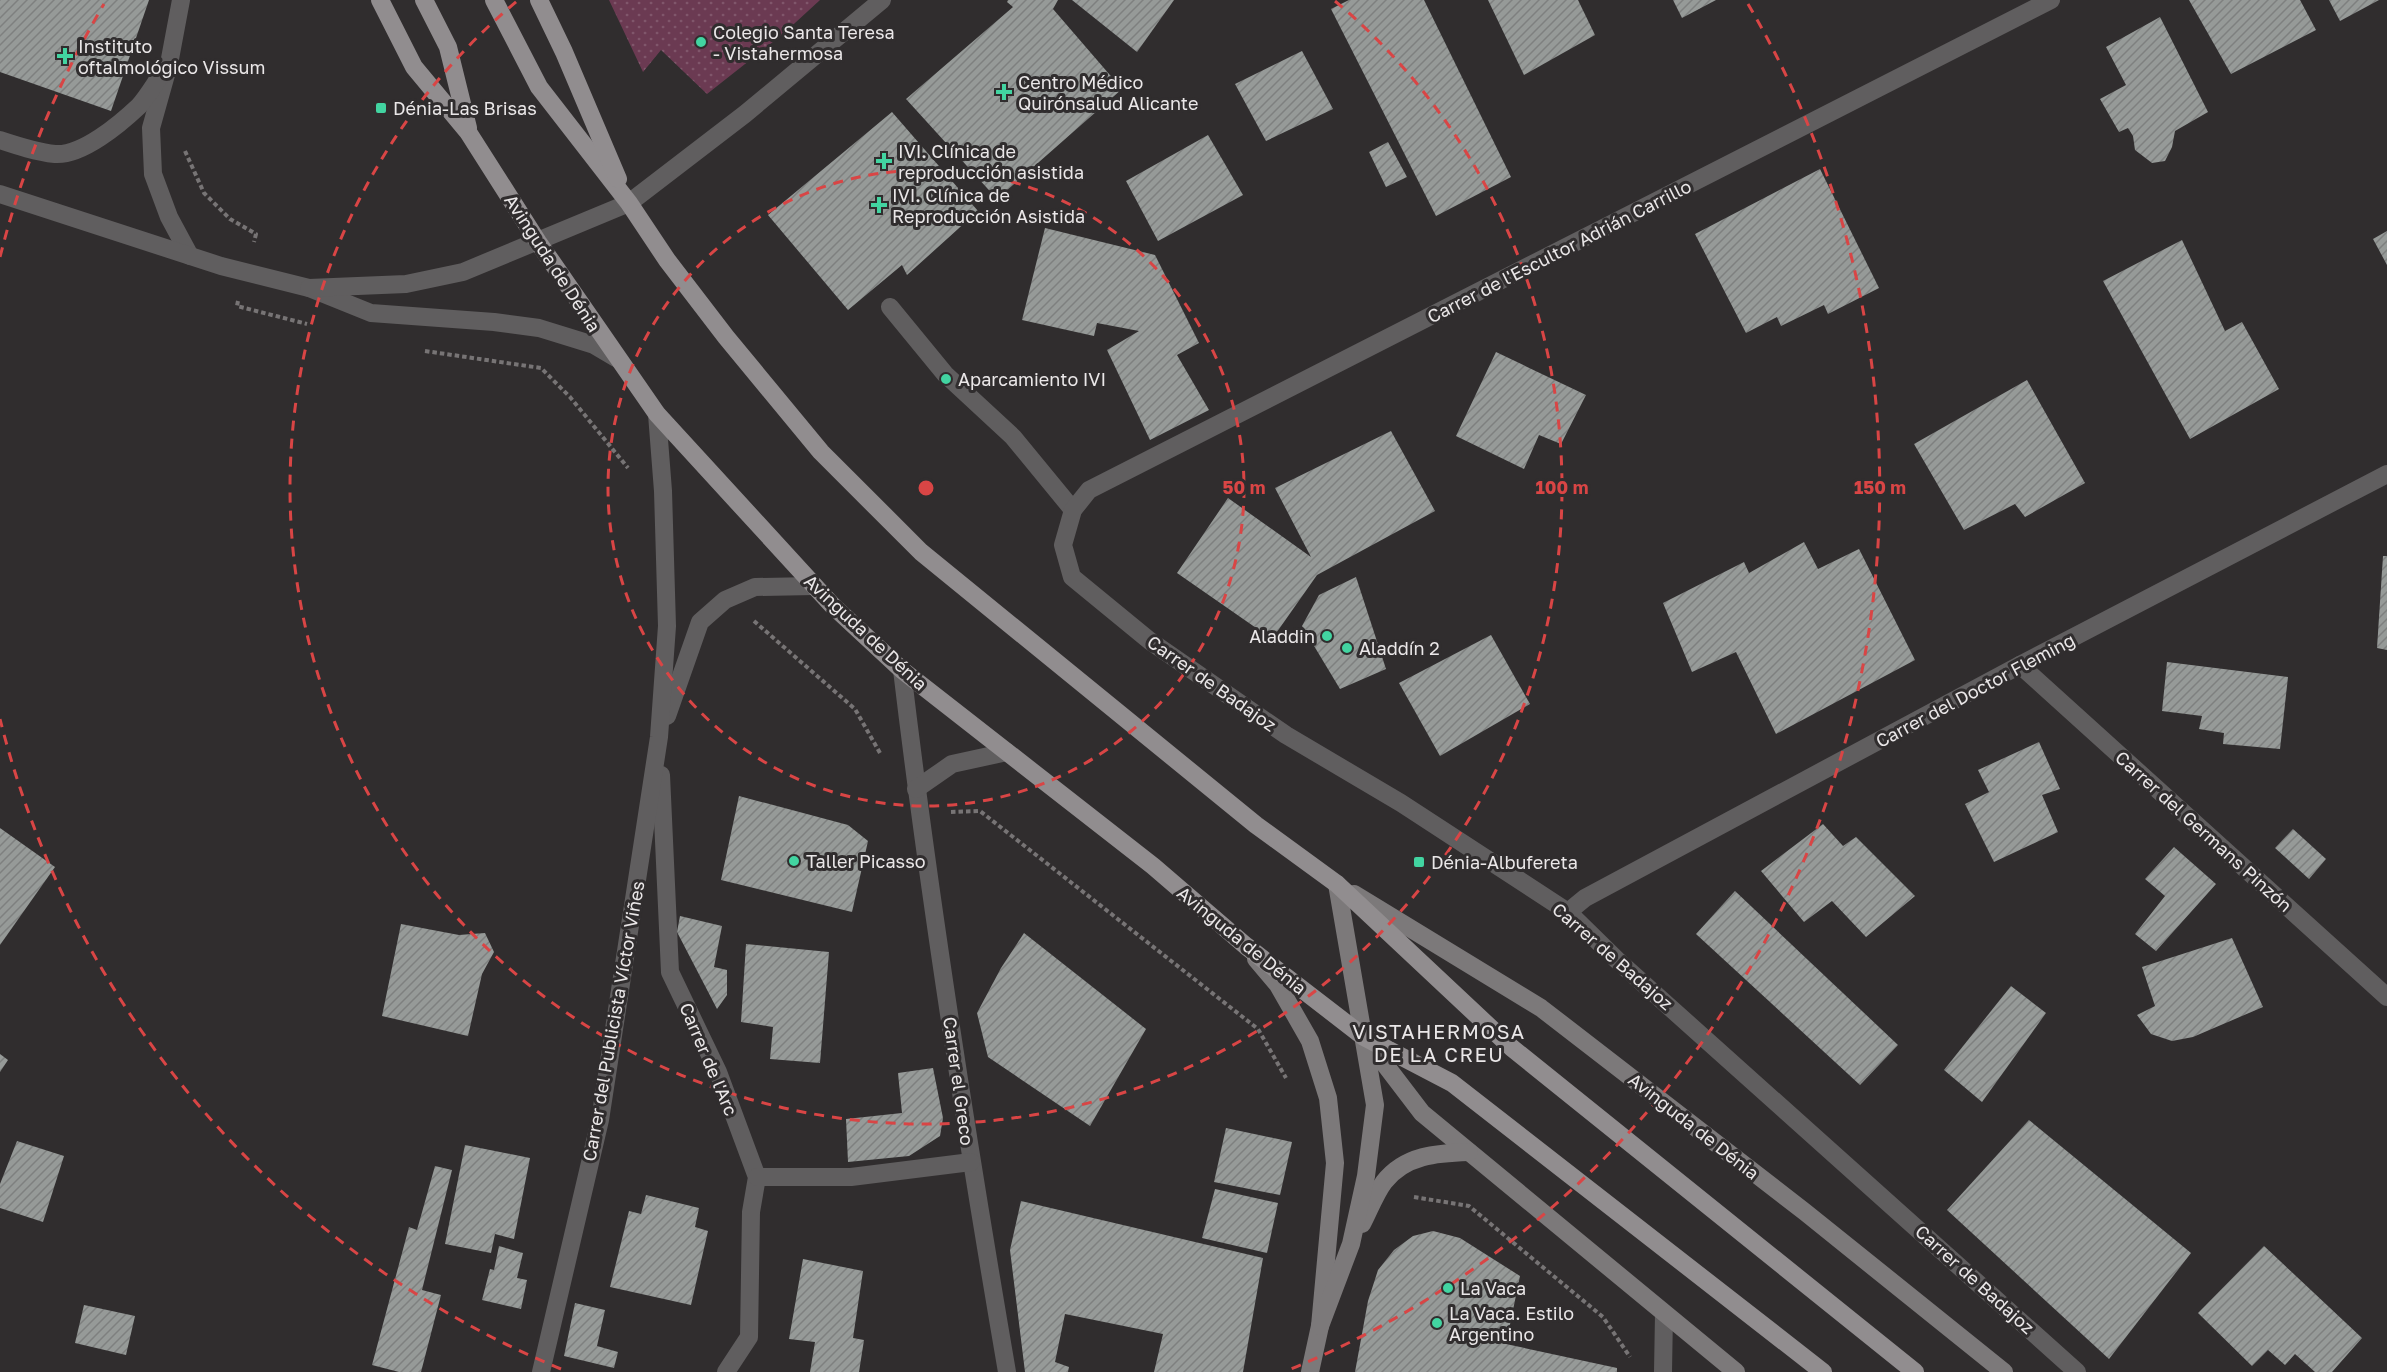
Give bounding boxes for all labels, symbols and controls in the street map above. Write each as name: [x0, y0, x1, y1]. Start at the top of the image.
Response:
place label: Colegio Santa Teresa - Vistahermosa: [713, 21, 895, 64]
place label: Instituto oftalmológico Vissum: [78, 35, 265, 78]
marker: Colegio Santa Teresa - Vistahermosa: [694, 35, 708, 49]
marker: Instituto oftalmológico Vissum: [56, 47, 74, 65]
place label: Centro Médico Quirónsalud Alicante: [1018, 71, 1198, 114]
marker: Centro Médico Quirónsalud Alicante: [995, 83, 1013, 101]
place label: Dénia-Las Brisas: [393, 97, 537, 119]
marker: Dénia-Las Brisas: [374, 101, 388, 115]
place label: IVI. Clínica de reproducción asistida: [898, 140, 1084, 183]
marker: IVI. Clínica de reproducción asistida: [875, 152, 893, 170]
street label: Carrer de l'Escultor Adrián Carrillo: [1423, 175, 1695, 327]
place label: IVI. Clínica de Reproducción Asistida: [892, 184, 1085, 227]
street label: Avinguda de Dénia: [500, 190, 606, 336]
marker: IVI. Clínica de Reproducción Asistida: [870, 196, 888, 214]
place label: Aparcamiento IVI: [958, 368, 1106, 390]
marker: Aparcamiento IVI: [939, 372, 953, 386]
text: 50 m: [1223, 476, 1265, 498]
text: 100 m: [1536, 476, 1588, 498]
text: 150 m: [1854, 476, 1906, 498]
centre of rings: [916, 478, 936, 498]
street label: Avinguda de Dénia: [800, 569, 932, 695]
place label: Aladdin: [1249, 625, 1315, 647]
street label: Carrer del Doctor Fleming: [1872, 628, 2078, 752]
marker: Aladdin: [1320, 629, 1334, 643]
street label: Carrer de Badajoz: [1143, 630, 1281, 736]
place label: Aladdín 2: [1359, 637, 1440, 659]
marker: Aladdín 2: [1340, 641, 1354, 655]
street label: Carrer del Germans Pinzón: [2111, 746, 2297, 916]
place label: Taller Picasso: [806, 850, 925, 872]
place label: Dénia-Albufereta: [1431, 851, 1578, 873]
marker: Taller Picasso: [787, 854, 801, 868]
marker: Dénia-Albufereta: [1412, 855, 1426, 869]
street label: Carrer del Publicista Víctor Viñes: [577, 879, 649, 1163]
street label: Avinguda de Dénia: [1173, 881, 1311, 999]
street label: Carrer de Badajoz: [1548, 898, 1678, 1014]
street label: Carrer de l'Arc: [675, 999, 743, 1119]
street label: Carrer el Greco: [939, 1015, 979, 1147]
district label: VISTAHERMOSA DE LA CREU: [1352, 1019, 1526, 1066]
street label: Avinguda de Dénia: [1624, 1068, 1764, 1184]
street label: Carrer de Badajoz: [1911, 1220, 2039, 1338]
place label: La Vaca: [1460, 1277, 1526, 1299]
marker: La Vaca: [1441, 1281, 1455, 1295]
place label: La Vaca. Estilo Argentino: [1449, 1302, 1574, 1345]
marker: La Vaca. Estilo Argentino: [1430, 1316, 1444, 1330]

